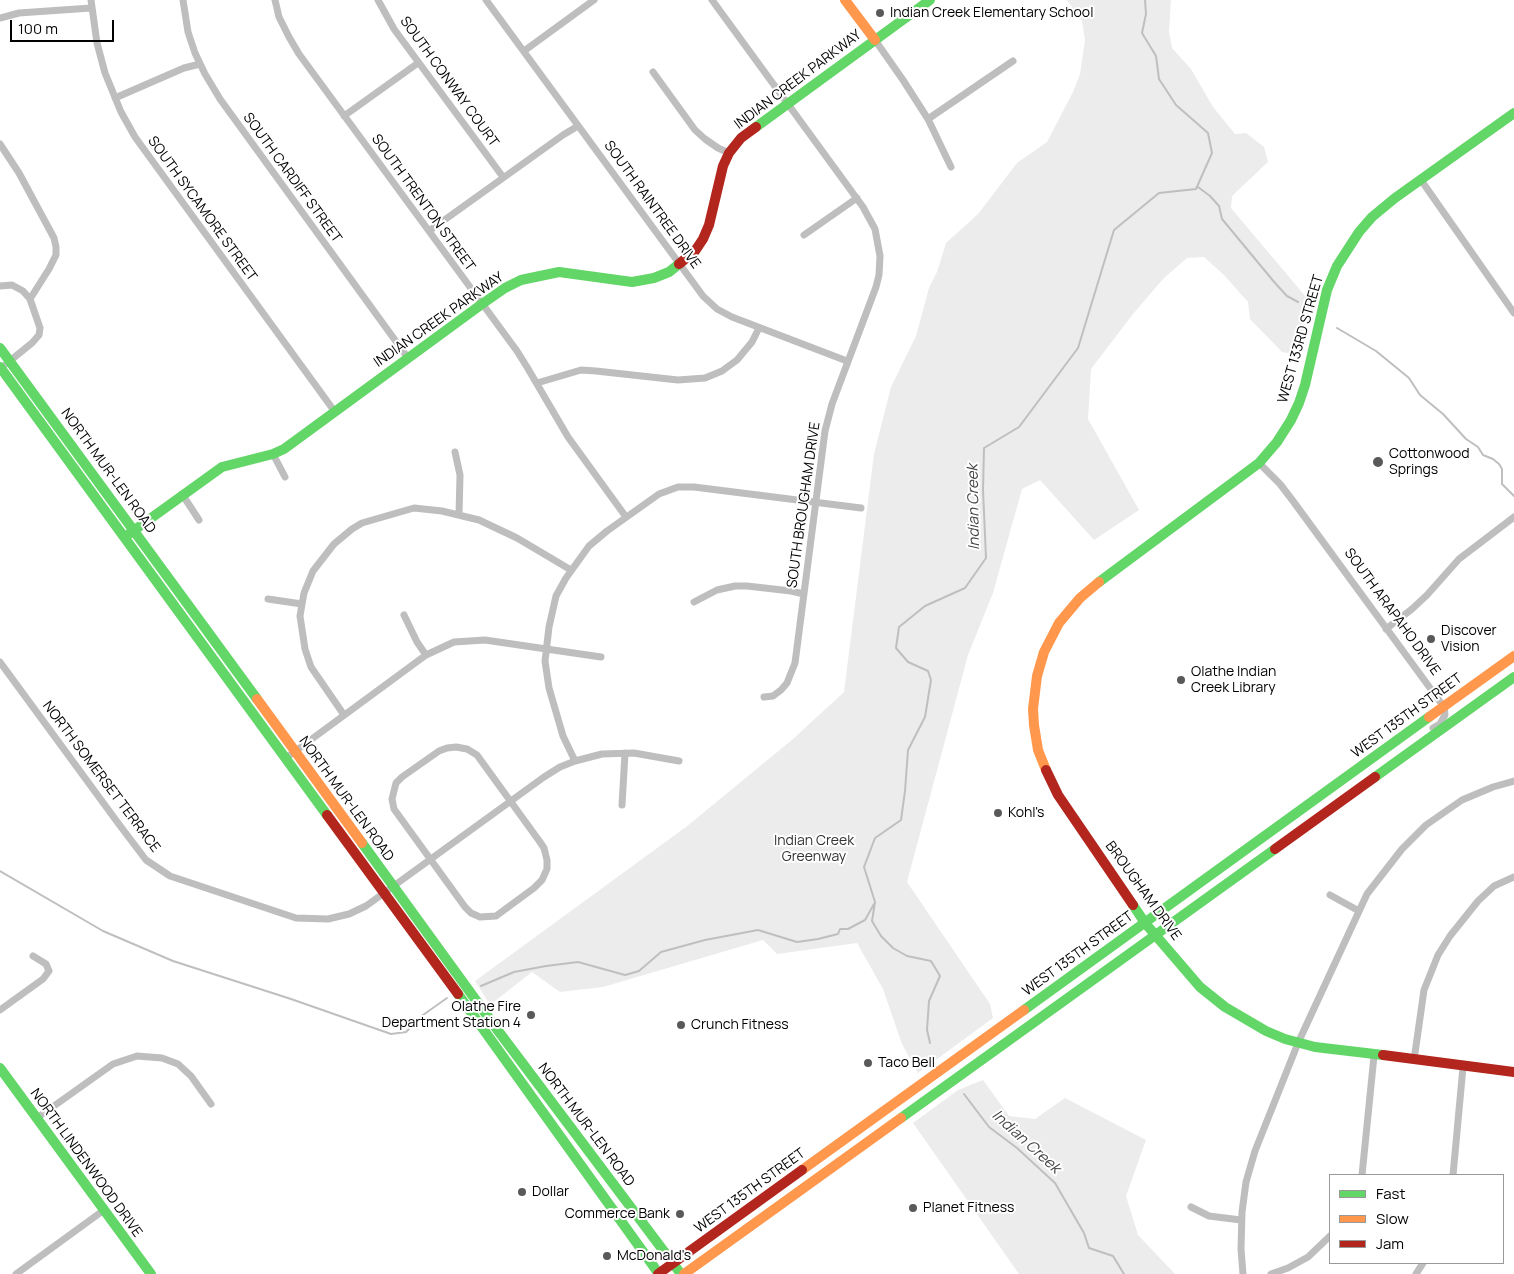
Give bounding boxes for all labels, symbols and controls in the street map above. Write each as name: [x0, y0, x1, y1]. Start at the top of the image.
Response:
place label: Indian Creek Elementary School: [890, 5, 1093, 21]
marker: Indian Creek Elementary School: [874, 7, 886, 19]
scale bar: [12, 10, 116, 42]
street label: SOUTH CONWAY COURT: [396, 14, 502, 150]
text: 100 m: [18, 18, 58, 39]
street label: INDIAN CREEK PARKWAY: [731, 27, 865, 133]
street label: SOUTH CARDIFF STREET: [239, 110, 345, 246]
street label: SOUTH TRENTON STREET: [368, 131, 478, 275]
street label: SOUTH SYCAMORE STREET: [144, 133, 260, 285]
street label: SOUTH RAINTREE DRIVE: [600, 138, 704, 272]
street label: INDIAN CREEK PARKWAY: [371, 269, 507, 371]
street label: WEST 133RD STREET: [1275, 273, 1327, 405]
street label: NORTH MUR-LEN ROAD: [57, 405, 159, 537]
street label: SOUTH BROUGHAM DRIVE: [784, 421, 824, 589]
place label: Cottonwood Springs: [1389, 446, 1470, 478]
marker: Cottonwood Springs: [1371, 455, 1385, 469]
water label: Indian Creek: [964, 464, 984, 550]
street label: SOUTH ARAPAHO DRIVE: [1340, 545, 1444, 679]
place label: Discover Vision: [1441, 623, 1497, 656]
marker: Discover Vision: [1425, 633, 1437, 645]
place label: Olathe Indian Creek Library: [1191, 664, 1276, 696]
street label: WEST 135TH STREET: [1348, 670, 1466, 762]
marker: Olathe Indian Creek Library: [1175, 674, 1187, 686]
street label: NORTH SOMERSET TERRACE: [39, 698, 163, 856]
street label: NORTH MUR-LEN ROAD: [295, 733, 397, 865]
place label: Kohl's: [1008, 805, 1044, 821]
marker: Kohl's: [992, 807, 1004, 819]
park label: Indian Creek Greenway: [774, 833, 854, 866]
street label: BROUGHAM DRIVE: [1101, 838, 1185, 944]
street label: WEST 135TH STREET: [1019, 908, 1137, 1000]
place label: Olathe Fire Department Station 4: [382, 999, 521, 1032]
marker: Olathe Fire Department Station 4: [525, 1009, 537, 1021]
place label: Crunch Fitness: [691, 1017, 789, 1033]
marker: Crunch Fitness: [675, 1019, 687, 1031]
place label: Taco Bell: [878, 1055, 935, 1071]
marker: Taco Bell: [862, 1057, 874, 1069]
street label: NORTH MUR-LEN ROAD: [534, 1060, 638, 1190]
street label: NORTH LINDENWOOD DRIVE: [26, 1085, 146, 1241]
water label: Indian Creek: [988, 1107, 1064, 1177]
street label: WEST 135TH STREET: [691, 1145, 809, 1237]
legend: [1329, 1174, 1504, 1264]
text: Fast: [1376, 1183, 1405, 1204]
place label: Dollar: [532, 1184, 569, 1200]
marker: Dollar: [516, 1186, 528, 1198]
place label: Planet Fitness: [923, 1200, 1014, 1216]
marker: Planet Fitness: [907, 1202, 919, 1214]
place label: Commerce Bank: [565, 1206, 670, 1222]
marker: Commerce Bank: [674, 1208, 686, 1220]
text: Slow: [1376, 1208, 1409, 1229]
text: Jam: [1376, 1233, 1404, 1254]
place label: McDonald's: [617, 1248, 691, 1264]
marker: McDonald's: [601, 1250, 613, 1262]

